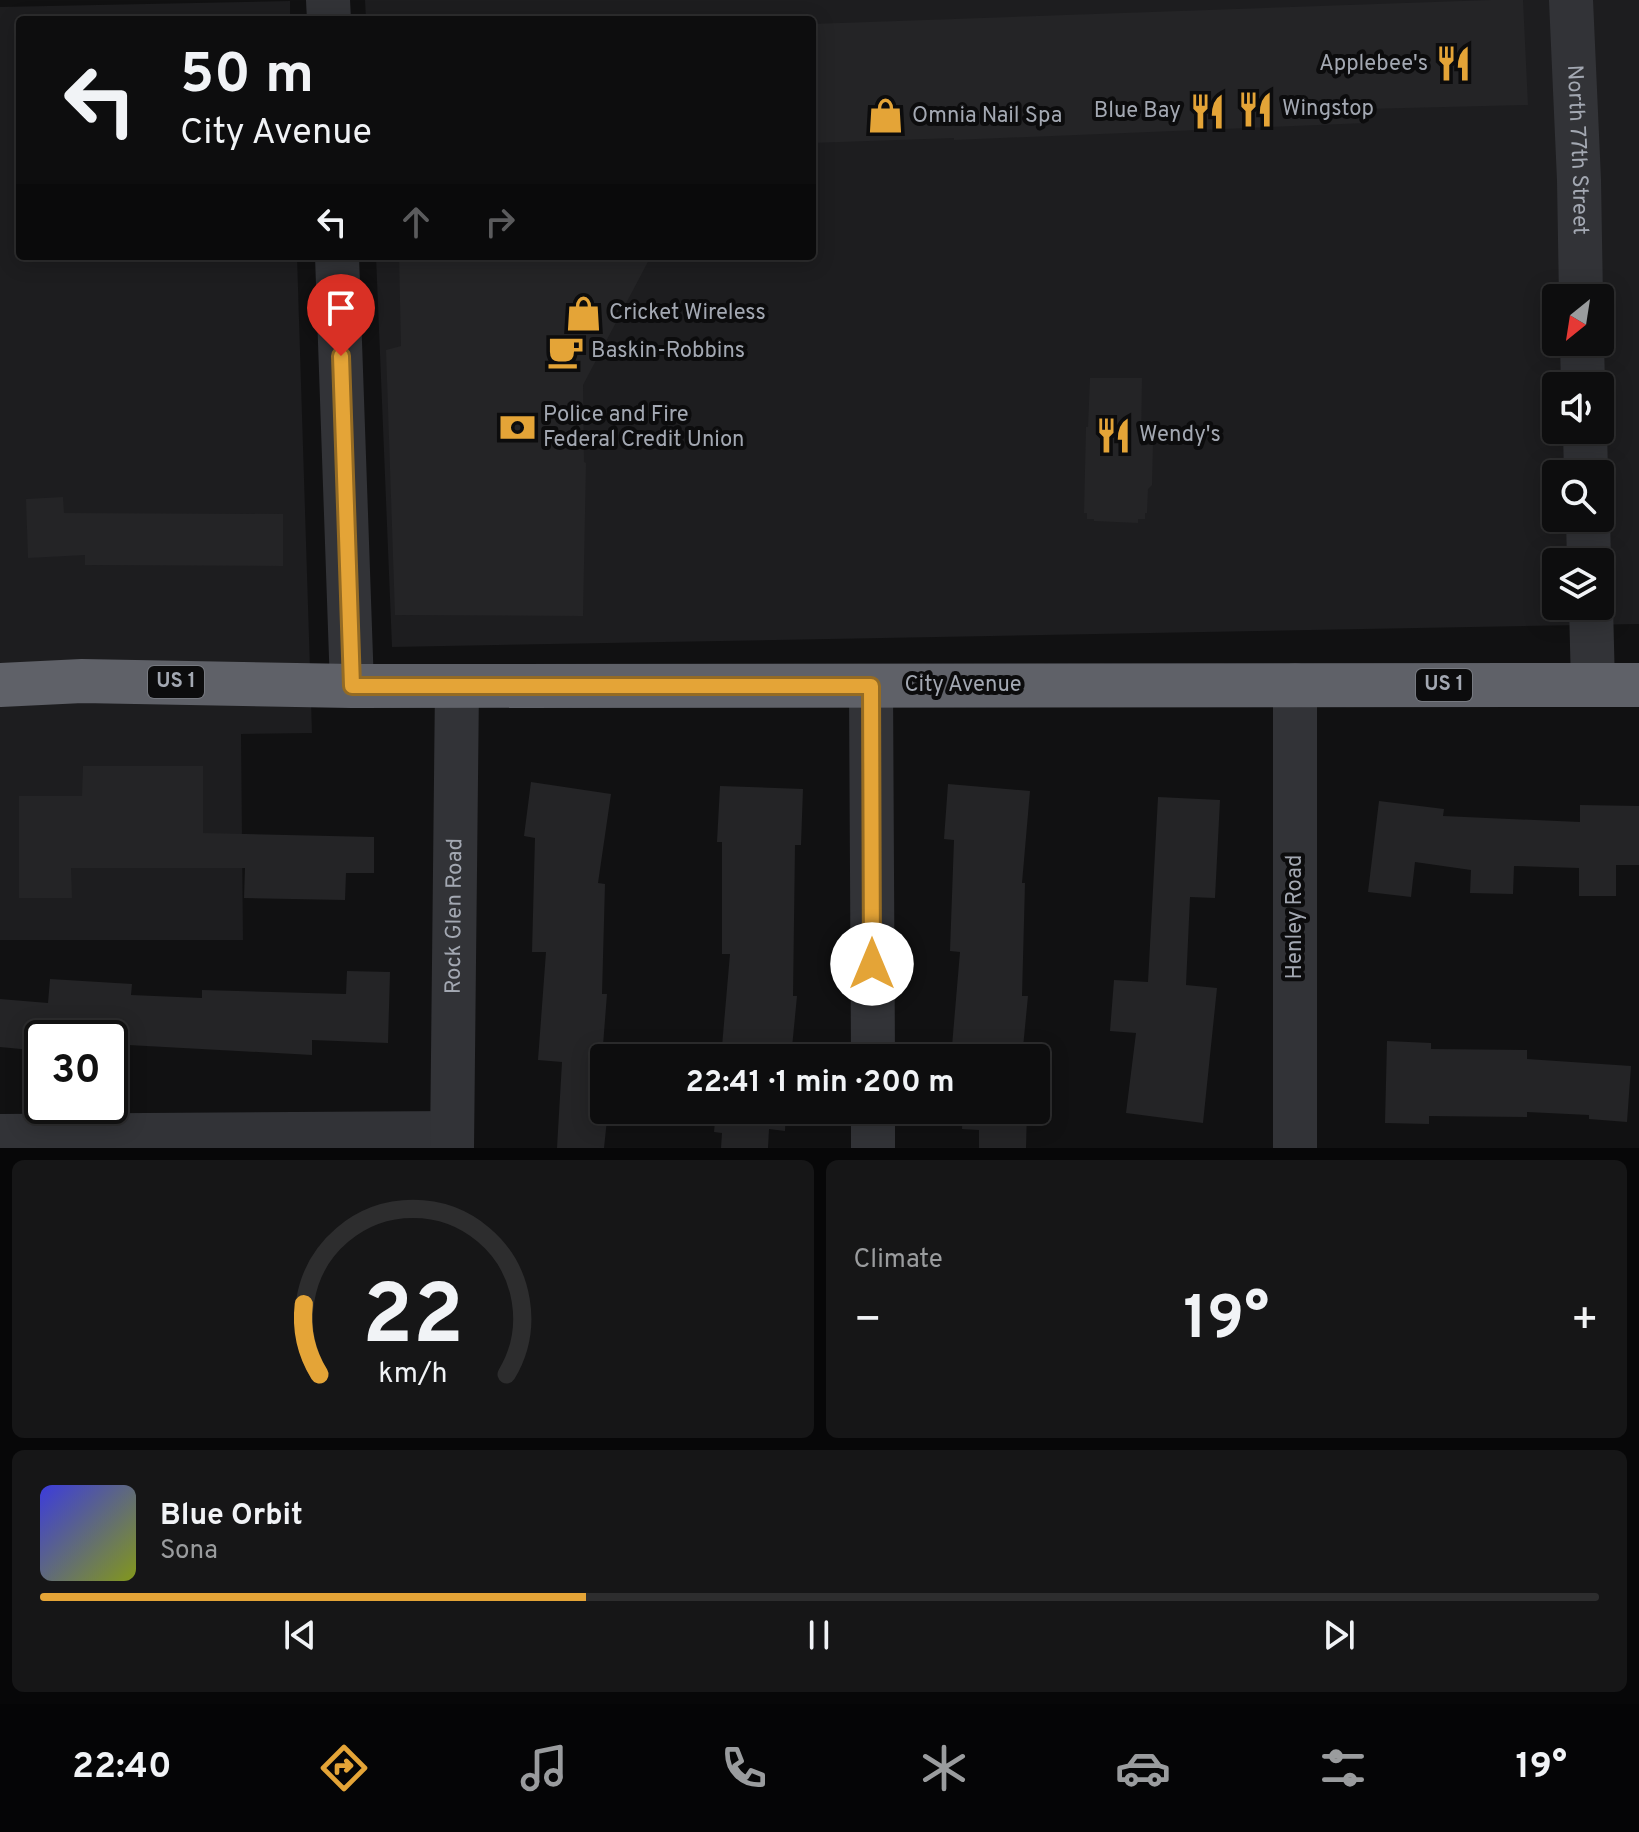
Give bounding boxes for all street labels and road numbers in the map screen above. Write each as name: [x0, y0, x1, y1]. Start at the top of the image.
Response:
street label: North 77th Street: [1560, 64, 1593, 235]
road number: US 1: [148, 666, 204, 698]
road number: US 1: [1416, 669, 1472, 701]
street label: City Avenue: [904, 672, 1022, 699]
street label: Rock Glen Road: [440, 838, 469, 994]
street label: Henley Road: [1282, 855, 1309, 979]

